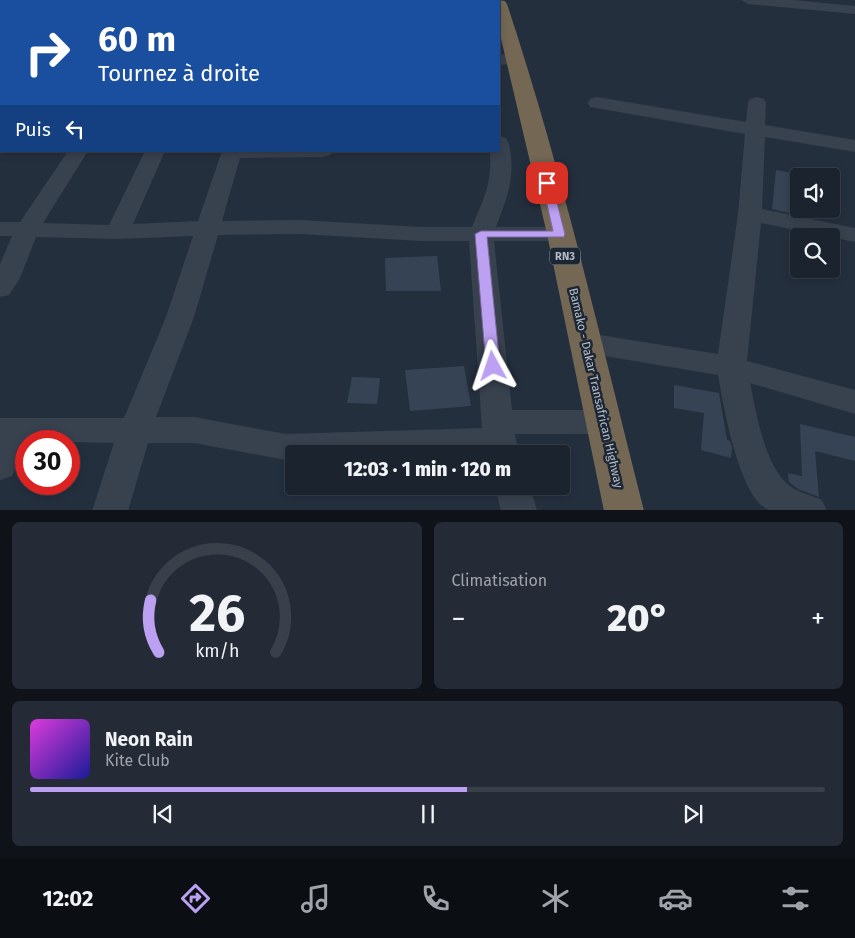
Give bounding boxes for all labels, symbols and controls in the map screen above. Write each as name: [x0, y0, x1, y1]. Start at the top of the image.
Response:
text: 60 m: [98, 18, 176, 60]
icon: right: [15, 20, 80, 85]
text: Tournez à droite: [98, 60, 260, 87]
icon: left: [61, 115, 89, 143]
text: Puis: [15, 118, 51, 141]
pin: [526, 162, 568, 204]
map controls: [790, 168, 840, 278]
button: sound: [790, 168, 840, 218]
icon: arrive: [533, 169, 561, 197]
button: search: [790, 228, 840, 278]
road number: RN3: [550, 248, 580, 264]
street label: Bamako - Dakar Transafrican Highway: [566, 287, 626, 489]
position arrow: [466, 339, 518, 391]
speed limit sign: 30: [15, 430, 80, 495]
text: 12:03 · 1 min · 120 m: [344, 458, 511, 481]
text: Climatisation: [452, 571, 547, 590]
text: 26: [189, 582, 245, 645]
text: 20°: [607, 595, 669, 641]
text: −: [452, 602, 466, 635]
text: +: [811, 602, 825, 635]
text: km/h: [195, 640, 239, 662]
text: Neon Rain: [105, 728, 193, 751]
text: Kite Club: [105, 751, 170, 770]
icon: previous: [149, 800, 177, 828]
icon: pause: [414, 800, 442, 828]
icon: next: [679, 800, 707, 828]
icon: directions: [178, 881, 213, 916]
icon: music: [298, 881, 333, 916]
icon: phone: [418, 881, 453, 916]
icon: climate: [538, 881, 573, 916]
icon: car: [658, 881, 693, 916]
icon: filters: [778, 881, 813, 916]
text: 12:02: [42, 885, 93, 912]

